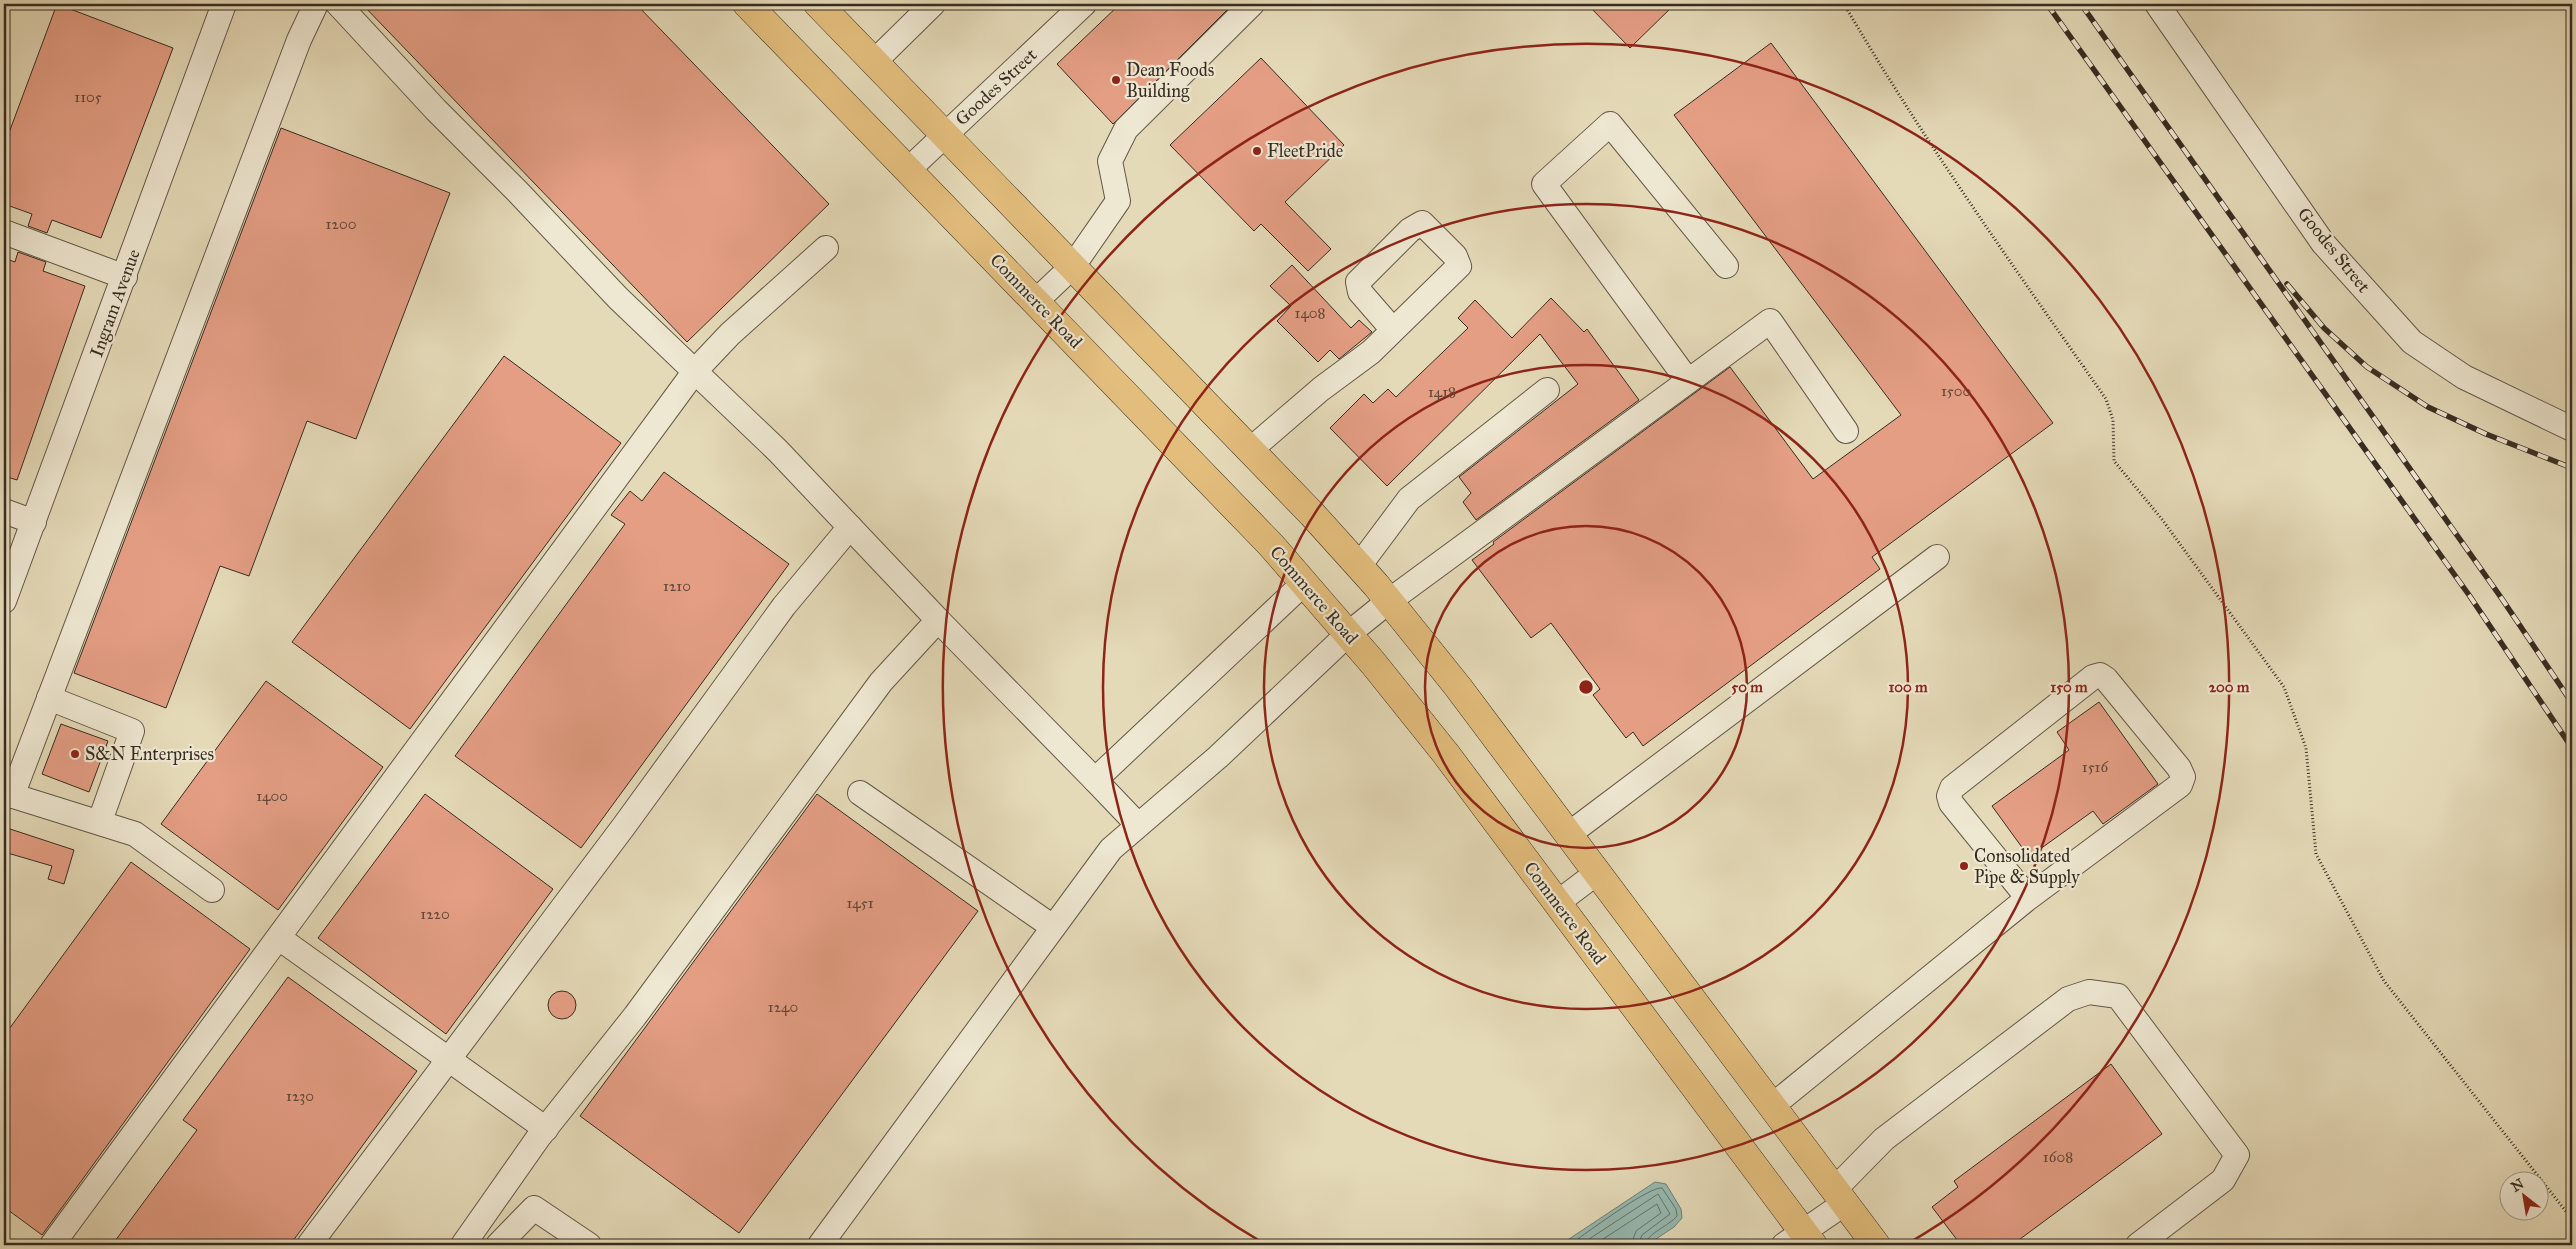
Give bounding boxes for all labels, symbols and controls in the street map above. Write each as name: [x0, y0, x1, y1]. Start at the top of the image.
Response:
street label: Goodes Street: [951, 43, 1042, 130]
place label: Dean Foods Building: [1126, 59, 1214, 103]
marker: Dean Foods Building: [1110, 74, 1122, 86]
house number: 1105: [74, 88, 102, 106]
place label: FleetPride: [1267, 140, 1343, 162]
marker: FleetPride: [1251, 145, 1263, 157]
street label: Goodes Street: [2293, 203, 2375, 298]
house number: 1200: [326, 215, 356, 233]
street label: Ingram Avenue: [85, 246, 146, 360]
street label: Commerce Road: [985, 249, 1087, 353]
house number: 1408: [1295, 304, 1326, 322]
house number: 1500: [1941, 382, 1971, 400]
house number: 1418: [1428, 383, 1456, 401]
street label: Commerce Road: [1265, 541, 1363, 649]
house number: 1210: [663, 577, 691, 595]
centre of rings: [1577, 678, 1595, 696]
text: 50 m: [1731, 678, 1763, 696]
text: 100 m: [1888, 678, 1928, 696]
text: 150 m: [2050, 678, 2088, 696]
text: 200 m: [2209, 678, 2250, 696]
place label: S&N Enterprises: [85, 743, 214, 765]
marker: S&N Enterprises: [69, 748, 81, 760]
house number: 1516: [2082, 758, 2109, 776]
house number: 1400: [256, 787, 288, 805]
place label: Consolidated Pipe & Supply: [1974, 845, 2080, 888]
street label: Commerce Road: [1519, 857, 1611, 969]
marker: Consolidated Pipe & Supply: [1958, 860, 1970, 872]
house number: 1451: [846, 894, 874, 912]
house number: 1220: [420, 905, 450, 923]
house number: 1240: [768, 998, 798, 1016]
house number: 1230: [286, 1087, 314, 1105]
house number: 1608: [2043, 1148, 2073, 1166]
north arrow: [2498, 1172, 2548, 1222]
text: N: [2508, 1175, 2527, 1196]

